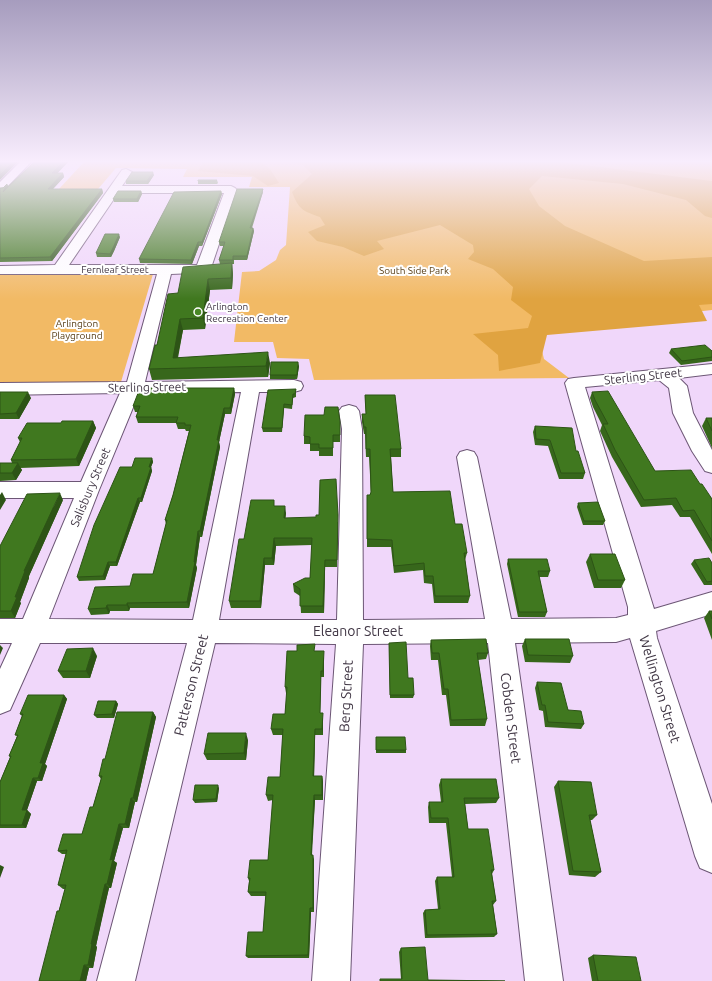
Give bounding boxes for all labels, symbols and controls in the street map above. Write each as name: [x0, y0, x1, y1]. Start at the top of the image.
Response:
street label: Fernleaf Street: [81, 264, 149, 275]
park label: South Side Park: [379, 265, 449, 276]
place label: Arlington Recreation Center: [206, 301, 288, 324]
marker: Arlington Recreation Center: [193, 307, 203, 317]
park label: Arlington Playground: [51, 318, 103, 341]
street label: Sterling Street: [603, 365, 683, 387]
street label: Sterling Street: [108, 380, 186, 394]
street label: Salisbury Street: [68, 445, 113, 528]
street label: Eleanor Street: [313, 623, 404, 639]
street label: Patterson Street: [171, 632, 211, 737]
street label: Wellington Street: [636, 633, 684, 745]
street label: Berg Street: [336, 659, 356, 733]
street label: Cobden Street: [498, 672, 525, 765]

